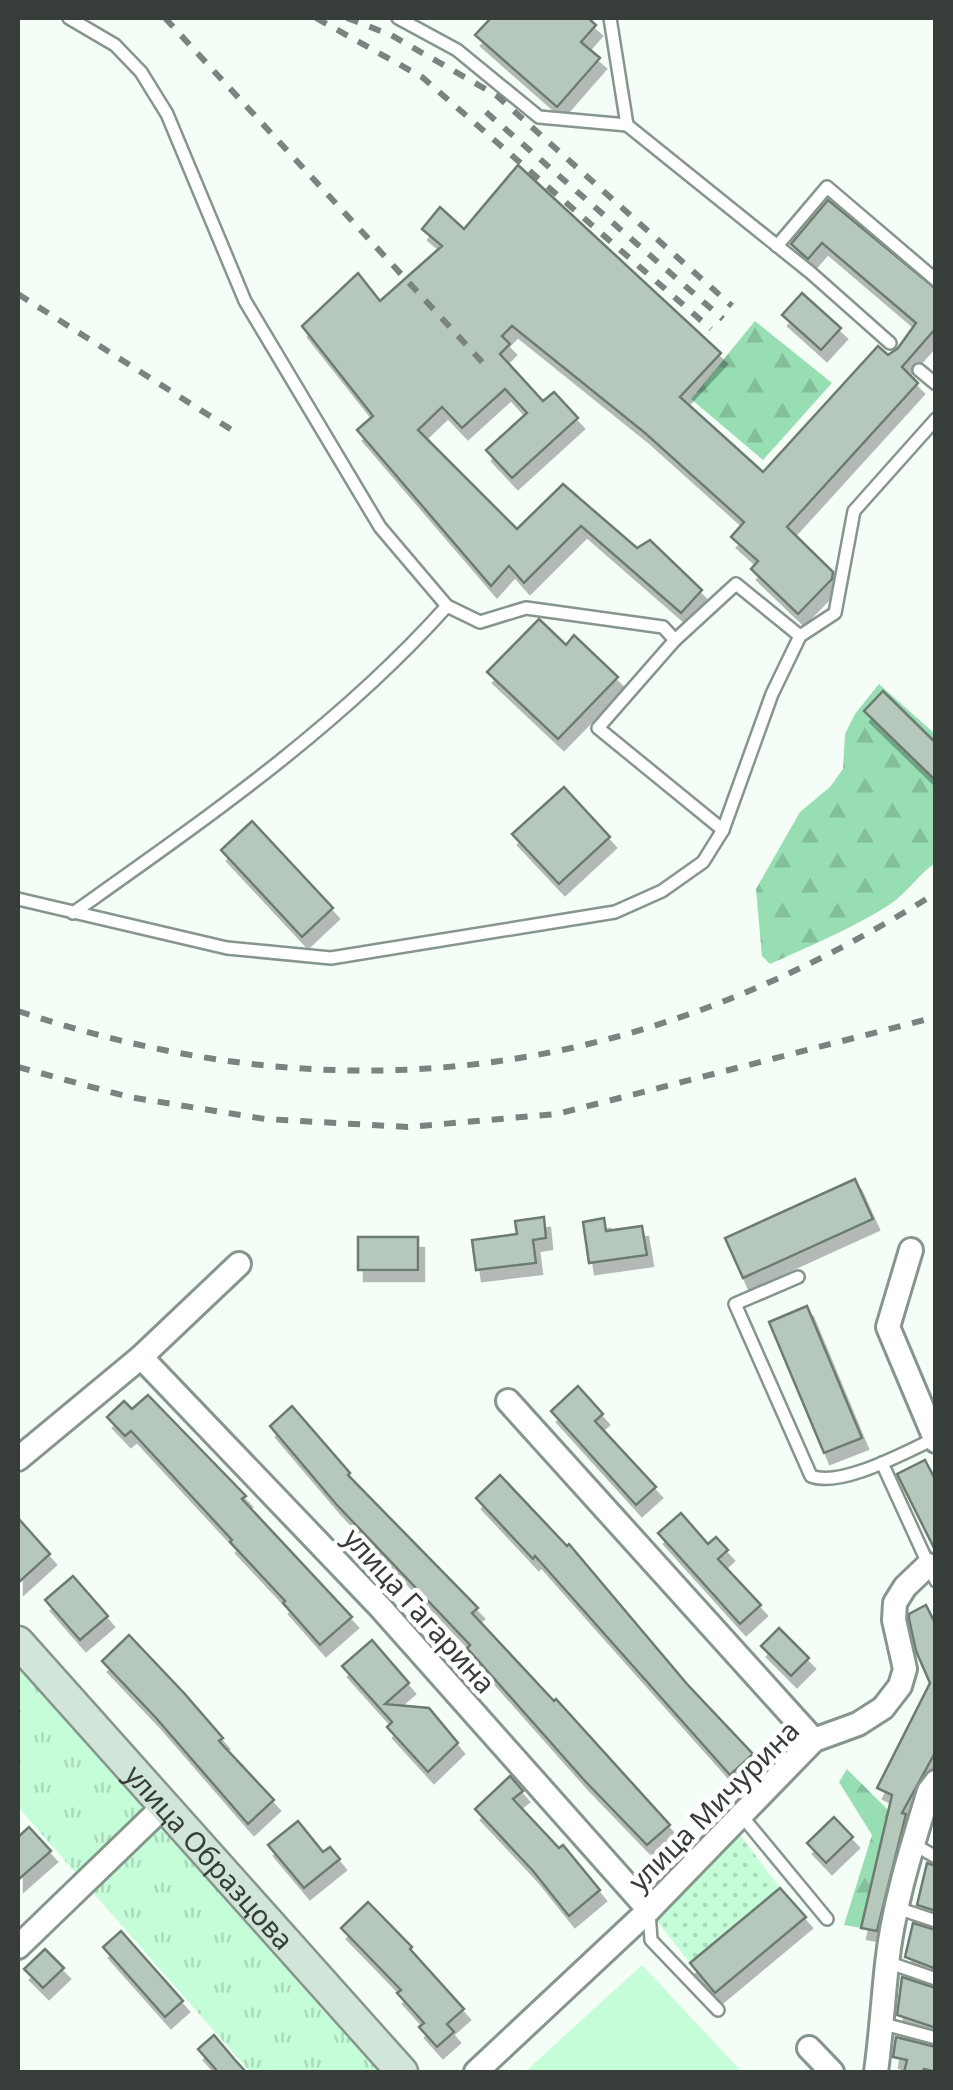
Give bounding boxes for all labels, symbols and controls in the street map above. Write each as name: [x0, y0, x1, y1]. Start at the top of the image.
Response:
street label: улица Гагарина: [335, 1519, 505, 1701]
street label: улица Мичурина: [619, 1711, 807, 1899]
street label: улица Образцова: [117, 1756, 303, 1958]

